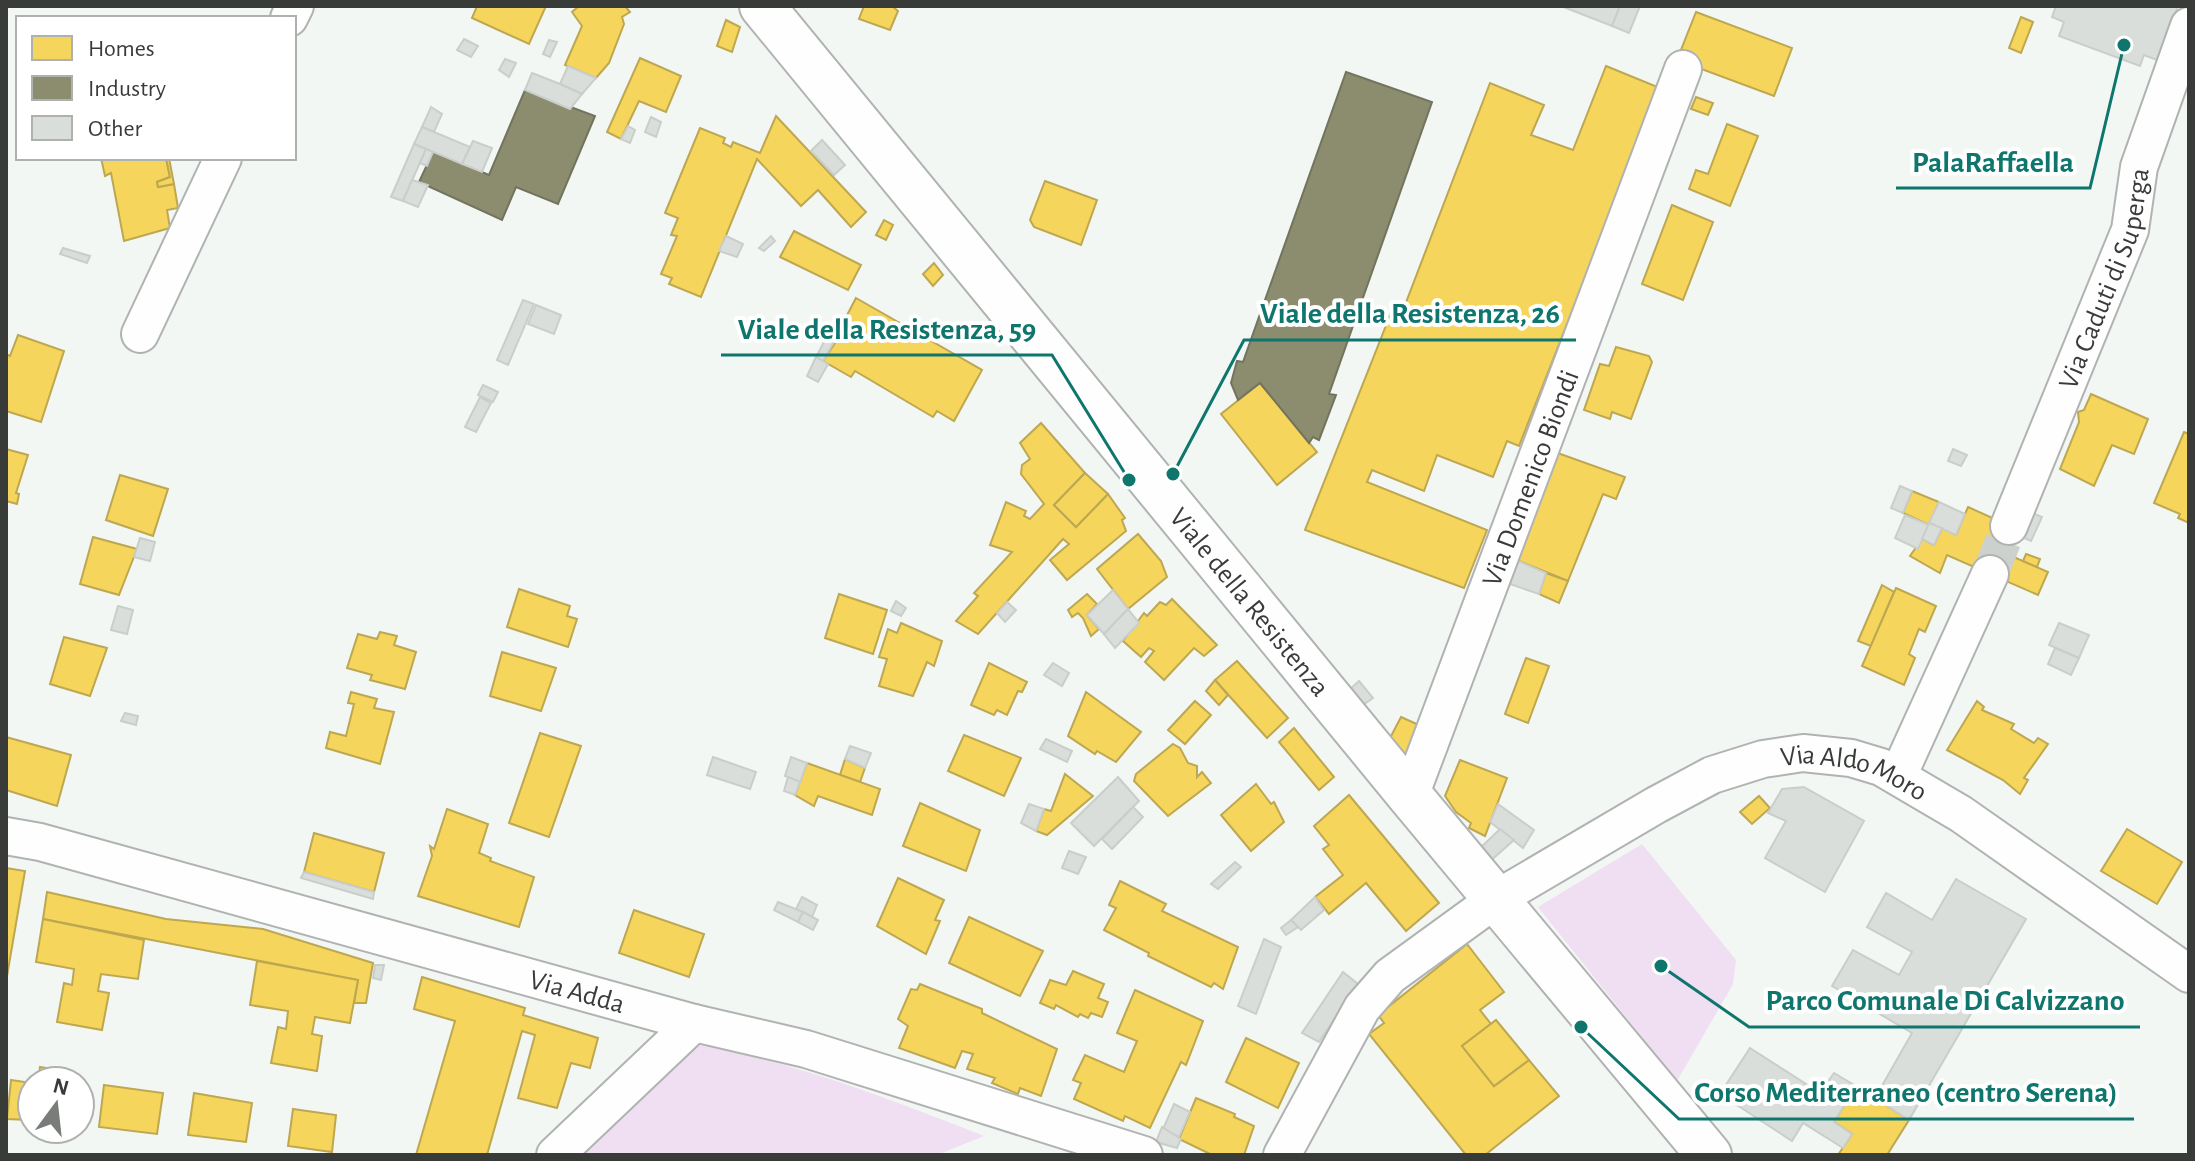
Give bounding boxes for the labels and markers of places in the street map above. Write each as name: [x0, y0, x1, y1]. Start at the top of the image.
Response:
callout: PalaRaffaella: [1896, 134, 2090, 188]
callout: Viale della Resistenza, 26: [1244, 286, 1576, 340]
callout: Viale della Resistenza, 59: [721, 301, 1052, 355]
callout: Parco Comunale Di Calvizzano: [1749, 973, 2140, 1027]
callout: Corso Mediterraneo (centro Serena): [1679, 1065, 2134, 1119]

